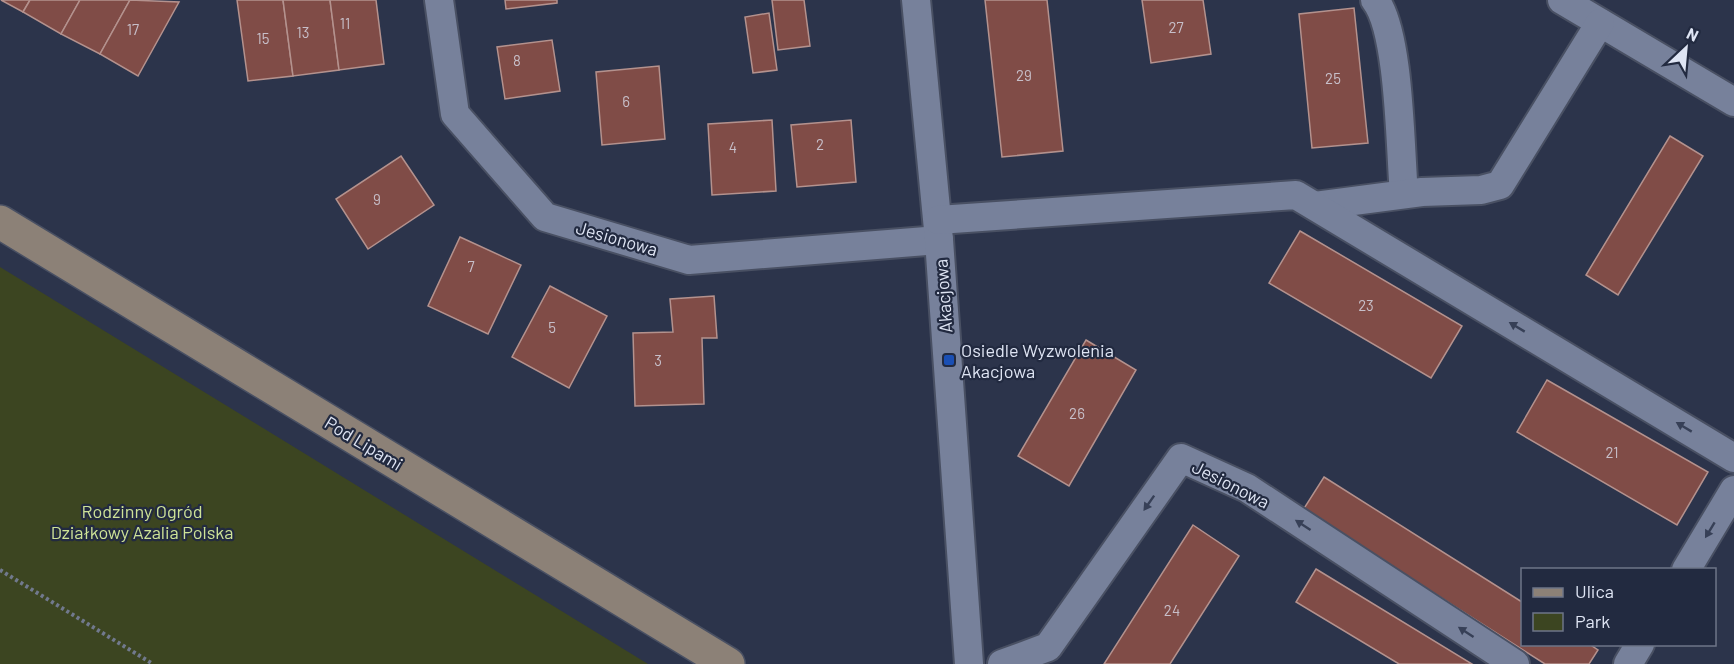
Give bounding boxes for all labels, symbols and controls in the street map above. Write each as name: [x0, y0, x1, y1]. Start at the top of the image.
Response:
house number: 11: [340, 14, 350, 32]
house number: 27: [1168, 18, 1184, 36]
north arrow: [1656, 18, 1716, 78]
house number: 17: [127, 20, 139, 38]
house number: 13: [297, 23, 309, 41]
text: N: [1684, 23, 1702, 45]
house number: 15: [257, 29, 269, 47]
house number: 8: [513, 51, 521, 69]
house number: 29: [1016, 66, 1032, 84]
house number: 25: [1325, 69, 1341, 87]
house number: 6: [622, 92, 630, 110]
house number: 2: [816, 135, 824, 153]
house number: 4: [729, 138, 737, 156]
house number: 9: [373, 190, 381, 208]
street label: Jesionowa: [574, 216, 660, 260]
house number: 7: [467, 257, 475, 275]
street label: Akacjowa: [929, 258, 957, 334]
house number: 23: [1358, 296, 1374, 314]
house number: 5: [548, 318, 556, 336]
one-way arrow: [1509, 322, 1525, 333]
place label: Osiedle Wyzwolenia Akacjowa: [961, 339, 1114, 382]
house number: 3: [654, 351, 662, 369]
marker: Osiedle Wyzwolenia Akacjowa: [942, 353, 956, 367]
house number: 26: [1069, 404, 1085, 422]
street label: Pod Lipami: [321, 411, 407, 475]
one-way arrow: [1676, 422, 1692, 433]
house number: 21: [1605, 443, 1619, 461]
street label: Jesionowa: [1189, 455, 1273, 513]
one-way arrow: [1143, 495, 1155, 511]
park label: Rodzinny Ogród Działkowy Azalia Polska: [51, 500, 233, 543]
one-way arrow: [1295, 519, 1311, 530]
one-way arrow: [1704, 522, 1715, 538]
legend: [1521, 568, 1716, 646]
text: Ulica: [1575, 580, 1614, 602]
house number: 24: [1164, 601, 1180, 619]
text: Park: [1575, 610, 1610, 632]
one-way arrow: [1458, 627, 1474, 638]

